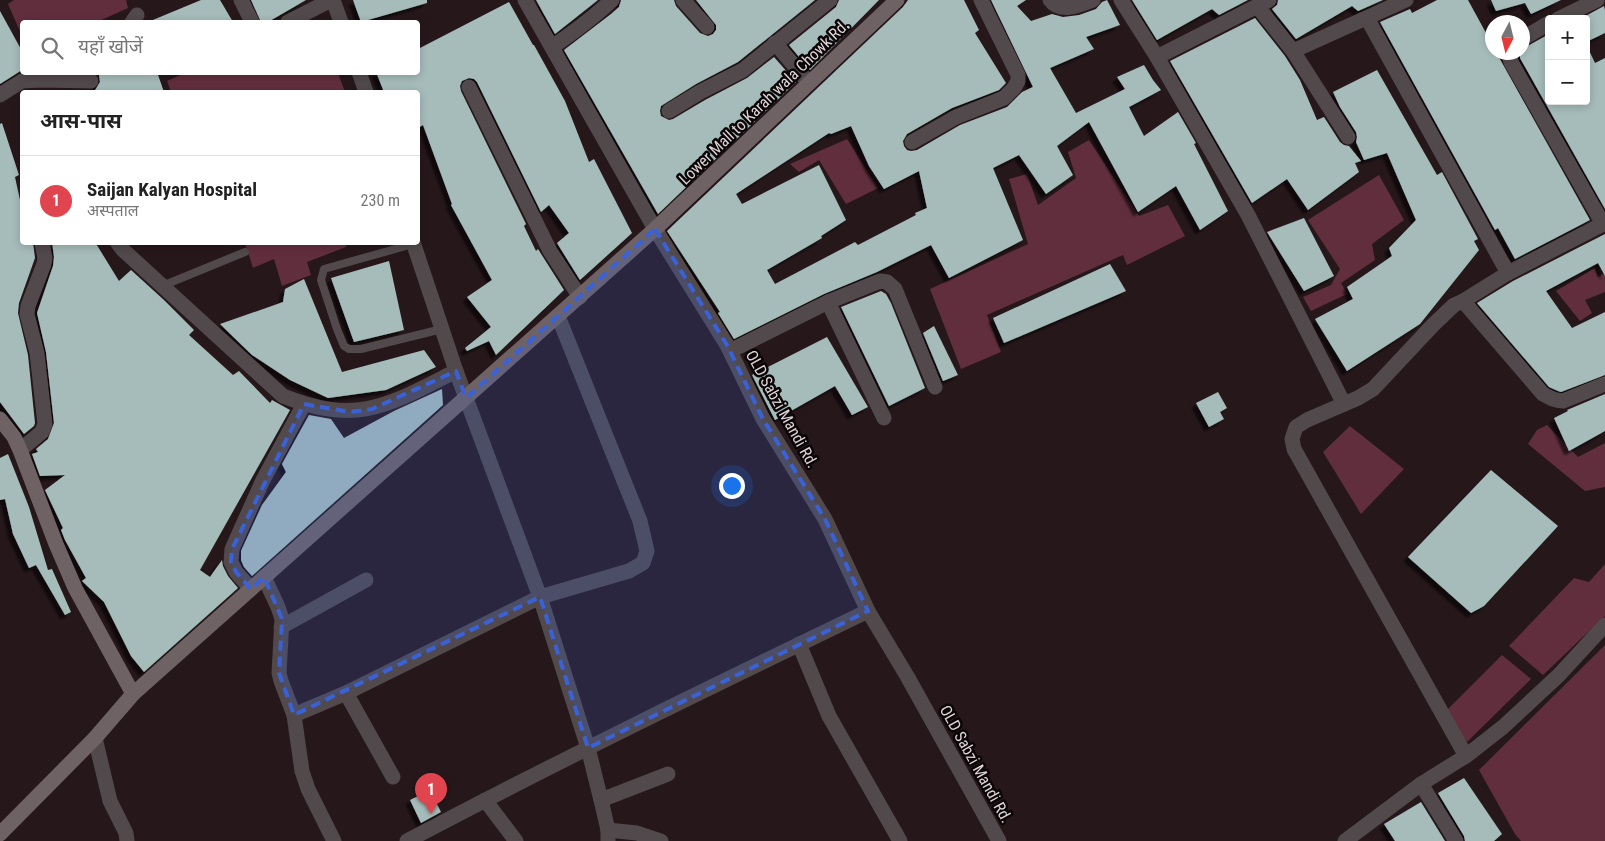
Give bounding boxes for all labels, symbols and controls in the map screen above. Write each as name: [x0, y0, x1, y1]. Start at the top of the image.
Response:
north arrow: [1485, 15, 1530, 60]
map controls: [1545, 15, 1590, 105]
button: +: [1545, 15, 1590, 60]
street label: Lower Mall to Karah wala Chowk Rd.: [675, 16, 853, 188]
search box: [20, 20, 420, 75]
icon: search: [38, 34, 66, 62]
text: यहाँ खोजें: [78, 35, 143, 58]
button: −: [1545, 60, 1590, 105]
text: आस-पास: [40, 109, 122, 133]
text: Saijan Kalyan Hospital: [87, 178, 257, 201]
text: 1: [52, 191, 60, 210]
text: 230 m: [361, 191, 400, 210]
text: अस्पताल: [87, 201, 139, 220]
street label: OLD Sabzi Mandi Rd.: [742, 347, 822, 471]
your location: [719, 473, 745, 499]
street label: OLD Sabzi Mandi Rd.: [936, 702, 1016, 826]
pin: 1: [415, 773, 447, 814]

